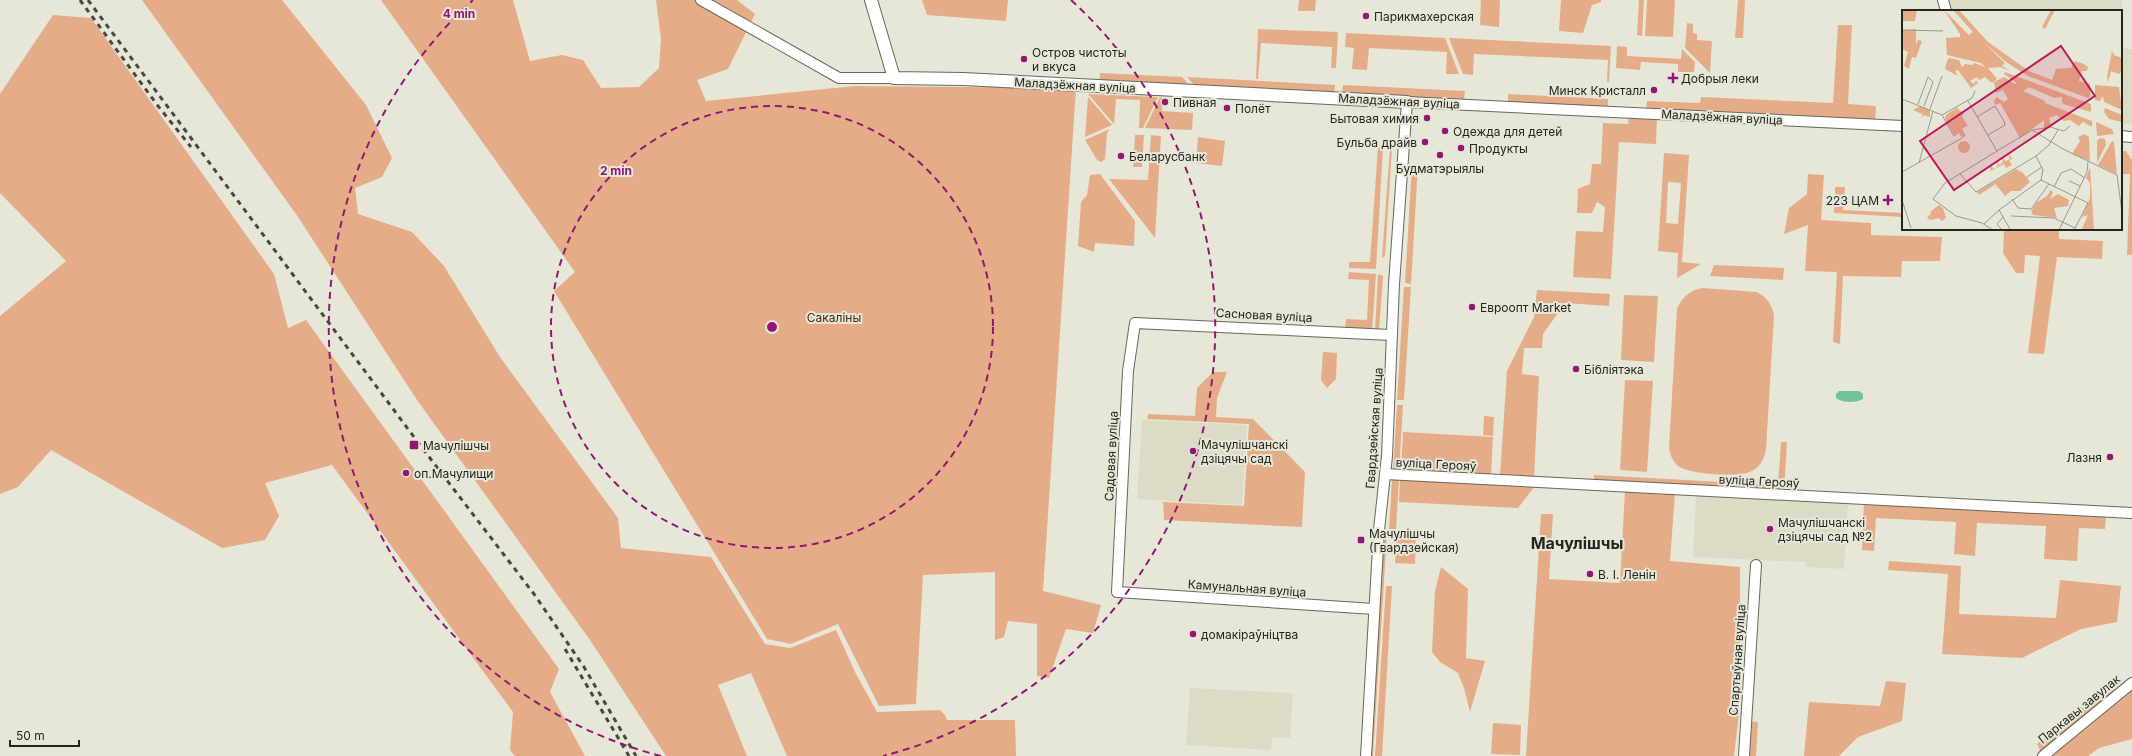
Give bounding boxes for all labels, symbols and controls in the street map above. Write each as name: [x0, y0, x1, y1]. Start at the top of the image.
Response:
text: 4 min: [443, 6, 475, 21]
place label: Парикмахерская: [1374, 9, 1474, 24]
inset map: [1902, 10, 2122, 230]
marker: Парикмахерская: [1361, 11, 1371, 21]
place label: Остров чистоты и вкуса: [1032, 45, 1127, 74]
marker: Остров чистоты и вкуса: [1019, 54, 1029, 64]
place label: Добрыя леки: [1681, 71, 1759, 86]
marker: Добрыя леки: [1668, 73, 1678, 83]
street label: Маладзёжная вуліца: [1014, 74, 1136, 96]
place label: Минск Кристалл: [1549, 83, 1646, 98]
marker: Минск Кристалл: [1649, 85, 1659, 95]
street label: Маладзёжная вуліца: [1338, 90, 1460, 112]
place label: Пивная: [1173, 95, 1216, 110]
marker: Пивная: [1160, 97, 1170, 107]
place label: Полёт: [1235, 101, 1271, 116]
marker: Полёт: [1222, 103, 1232, 113]
street label: Маладзёжная вуліца: [1661, 106, 1783, 128]
place label: Бытовая химия: [1330, 111, 1419, 126]
marker: Бытовая химия: [1422, 113, 1432, 123]
place label: Одежда для детей: [1453, 124, 1562, 139]
marker: Одежда для детей: [1440, 126, 1450, 136]
place label: Бульба драйв: [1337, 135, 1417, 150]
marker: Бульба драйв: [1420, 137, 1430, 147]
place label: Продукты: [1469, 141, 1528, 156]
marker: Продукты: [1456, 143, 1466, 153]
place label: Беларусбанк: [1129, 149, 1206, 164]
marker: Будматэрыялы: [1435, 150, 1445, 160]
marker: Беларусбанк: [1116, 151, 1126, 161]
place label: Будматэрыялы: [1396, 161, 1484, 176]
text: 2 min: [600, 163, 632, 178]
place label: 223 ЦAM: [1826, 193, 1879, 208]
marker: 223 ЦAM: [1882, 194, 1894, 206]
place label: Евроопт Market: [1480, 300, 1571, 315]
marker: Евроопт Market: [1467, 302, 1477, 312]
street label: Сасновая вуліца: [1215, 305, 1313, 325]
park label: Сакаліны: [807, 310, 861, 325]
centre of rings: [765, 320, 779, 334]
place label: Бібліятэка: [1584, 362, 1644, 377]
marker: Бібліятэка: [1571, 364, 1581, 374]
street label: Гвардзейская вуліца: [1362, 367, 1386, 489]
street label: Садовая вуліца: [1101, 410, 1121, 502]
place label: Мачулішчанскі дзіцячы сад: [1201, 437, 1288, 466]
place label: Мачулішчы: [423, 438, 489, 453]
marker: Мачулішчы: [408, 439, 420, 451]
marker: Мачулішчанскі дзіцячы сад: [1188, 446, 1198, 456]
place label: Лазня: [2067, 450, 2102, 465]
marker: Лазня: [2105, 452, 2115, 462]
street label: вуліца Герояў: [1395, 454, 1477, 474]
place label: оп.Мачулищи: [414, 466, 493, 481]
marker: оп.Мачулищи: [401, 468, 411, 478]
street label: вуліца Герояў: [1718, 471, 1800, 491]
place label: Мачулішчанскі дзіцячы сад №2: [1778, 515, 1872, 544]
marker: Мачулішчанскі дзіцячы сад №2: [1765, 524, 1775, 534]
place label: Мачулішчы (Гвардзейская): [1369, 526, 1459, 555]
district label: Мачулішчы: [1531, 533, 1623, 553]
marker: Мачулішчы (Гвардзейская): [1356, 535, 1366, 545]
place label: В. І. Ленін: [1598, 567, 1656, 582]
marker: В. І. Ленін: [1585, 569, 1595, 579]
street label: Камунальная вуліца: [1187, 576, 1307, 600]
street label: Спартыўная вуліца: [1726, 604, 1748, 716]
place label: домакіраўніцтва: [1201, 627, 1298, 642]
marker: домакіраўніцтва: [1188, 629, 1198, 639]
street label: Паркавы завулак: [2035, 671, 2123, 747]
scale bar: [10, 722, 79, 748]
text: 50 m: [16, 728, 45, 743]

